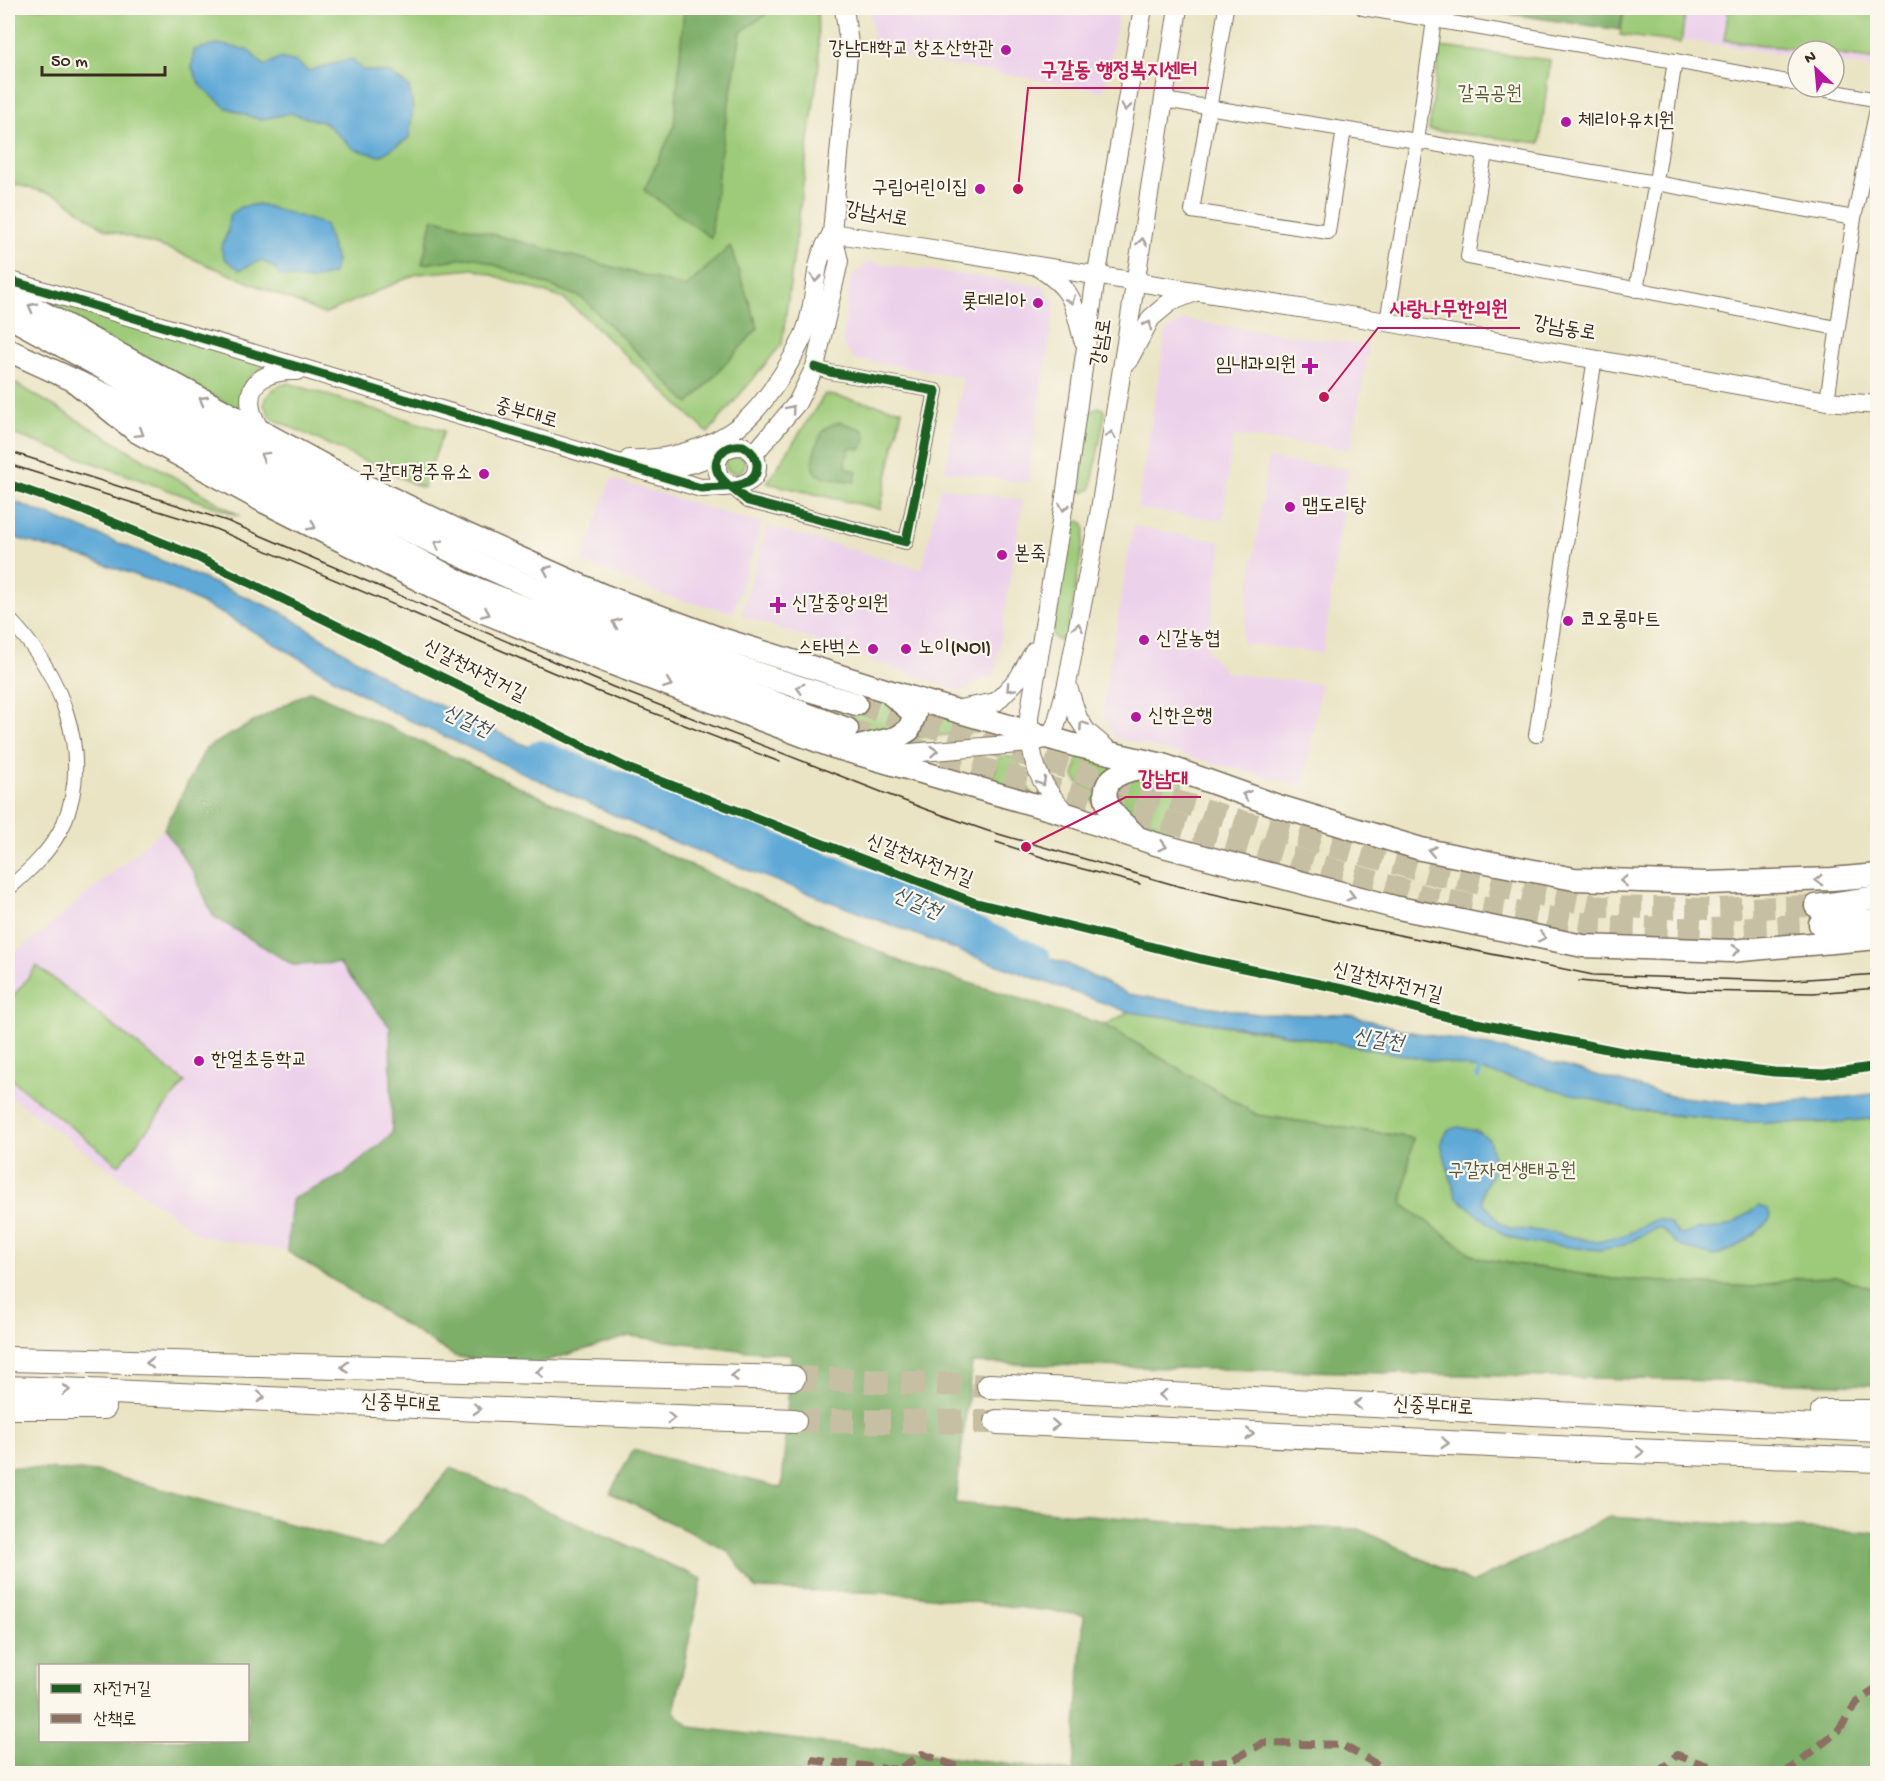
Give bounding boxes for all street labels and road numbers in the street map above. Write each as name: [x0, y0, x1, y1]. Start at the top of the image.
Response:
street label: 강남서로: [842, 199, 910, 233]
street label: 강남동로: [1530, 313, 1598, 347]
street label: 강남로: [1088, 317, 1118, 369]
street label: 중부대로: [492, 395, 560, 435]
street label: 신갈천자전거길: [419, 636, 529, 708]
street label: 신갈천자전거길: [862, 831, 976, 893]
street label: 신갈천자전거길: [1330, 959, 1444, 1009]
street label: 신중부대로: [360, 1391, 442, 1419]
street label: 신중부대로: [1392, 1394, 1474, 1422]

